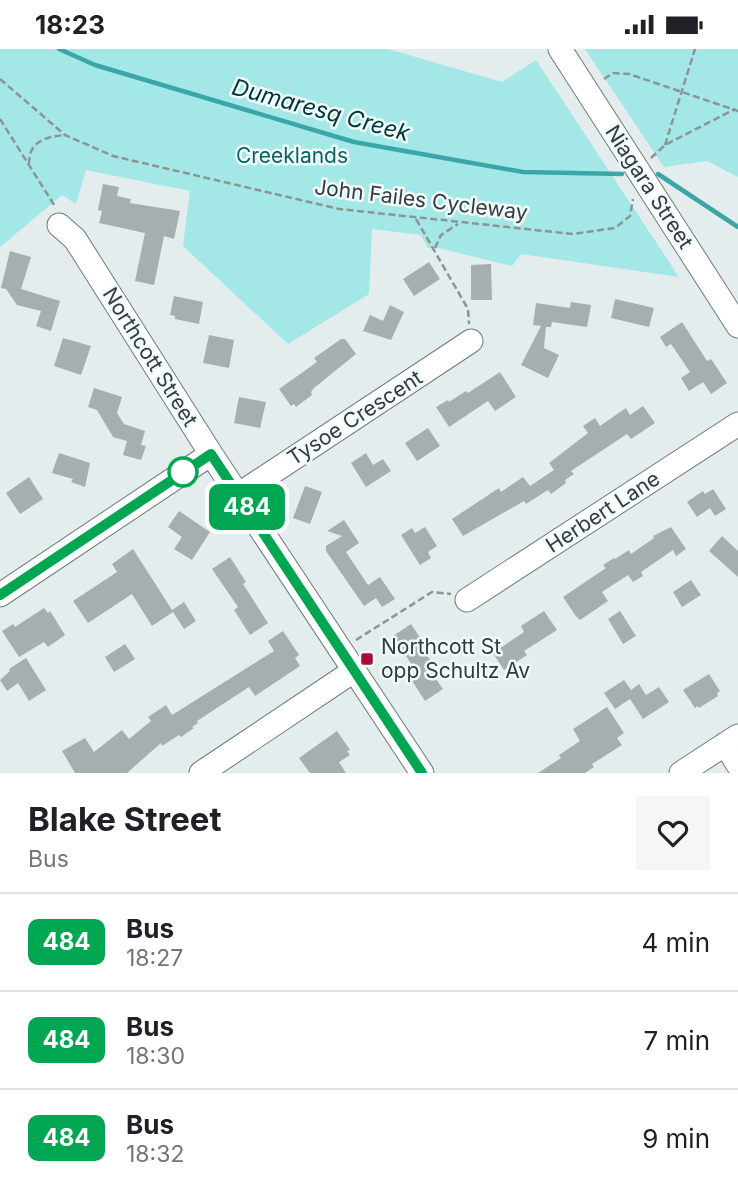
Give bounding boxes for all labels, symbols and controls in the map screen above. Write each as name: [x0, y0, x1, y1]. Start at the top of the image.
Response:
text: 18:23: [35, 9, 105, 40]
water label: Dumaresq Creek: [229, 73, 413, 147]
street label: Niagara Street: [600, 120, 699, 253]
park label: Creeklands: [236, 143, 348, 168]
street label: John Failes Cycleway: [313, 174, 529, 225]
street label: Northcott Street: [98, 283, 203, 431]
street label: Tysoe Crescent: [283, 365, 427, 470]
unlabelled marker: [168, 457, 198, 487]
street label: Herbert Lane: [541, 466, 664, 558]
line badge: 484: [207, 484, 287, 530]
text: 484: [223, 492, 271, 521]
place label: Northcott St opp Schultz Av: [381, 634, 530, 683]
marker: Northcott St opp Schultz Av: [359, 651, 375, 667]
button: heart: [636, 796, 710, 870]
text: Blake Street: [28, 799, 222, 839]
text: Bus: [28, 845, 69, 873]
text: Bus: [126, 913, 174, 944]
text: 484: [42, 927, 91, 956]
text: 4 min: [641, 927, 710, 958]
text: 18:27: [126, 944, 183, 972]
text: Bus: [126, 1011, 174, 1042]
text: 484: [42, 1025, 91, 1054]
text: 7 min: [644, 1025, 710, 1056]
text: 18:30: [126, 1042, 185, 1070]
text: Bus: [126, 1109, 174, 1140]
text: 484: [42, 1123, 91, 1152]
text: 9 min: [642, 1123, 710, 1154]
text: 18:32: [126, 1140, 184, 1168]

